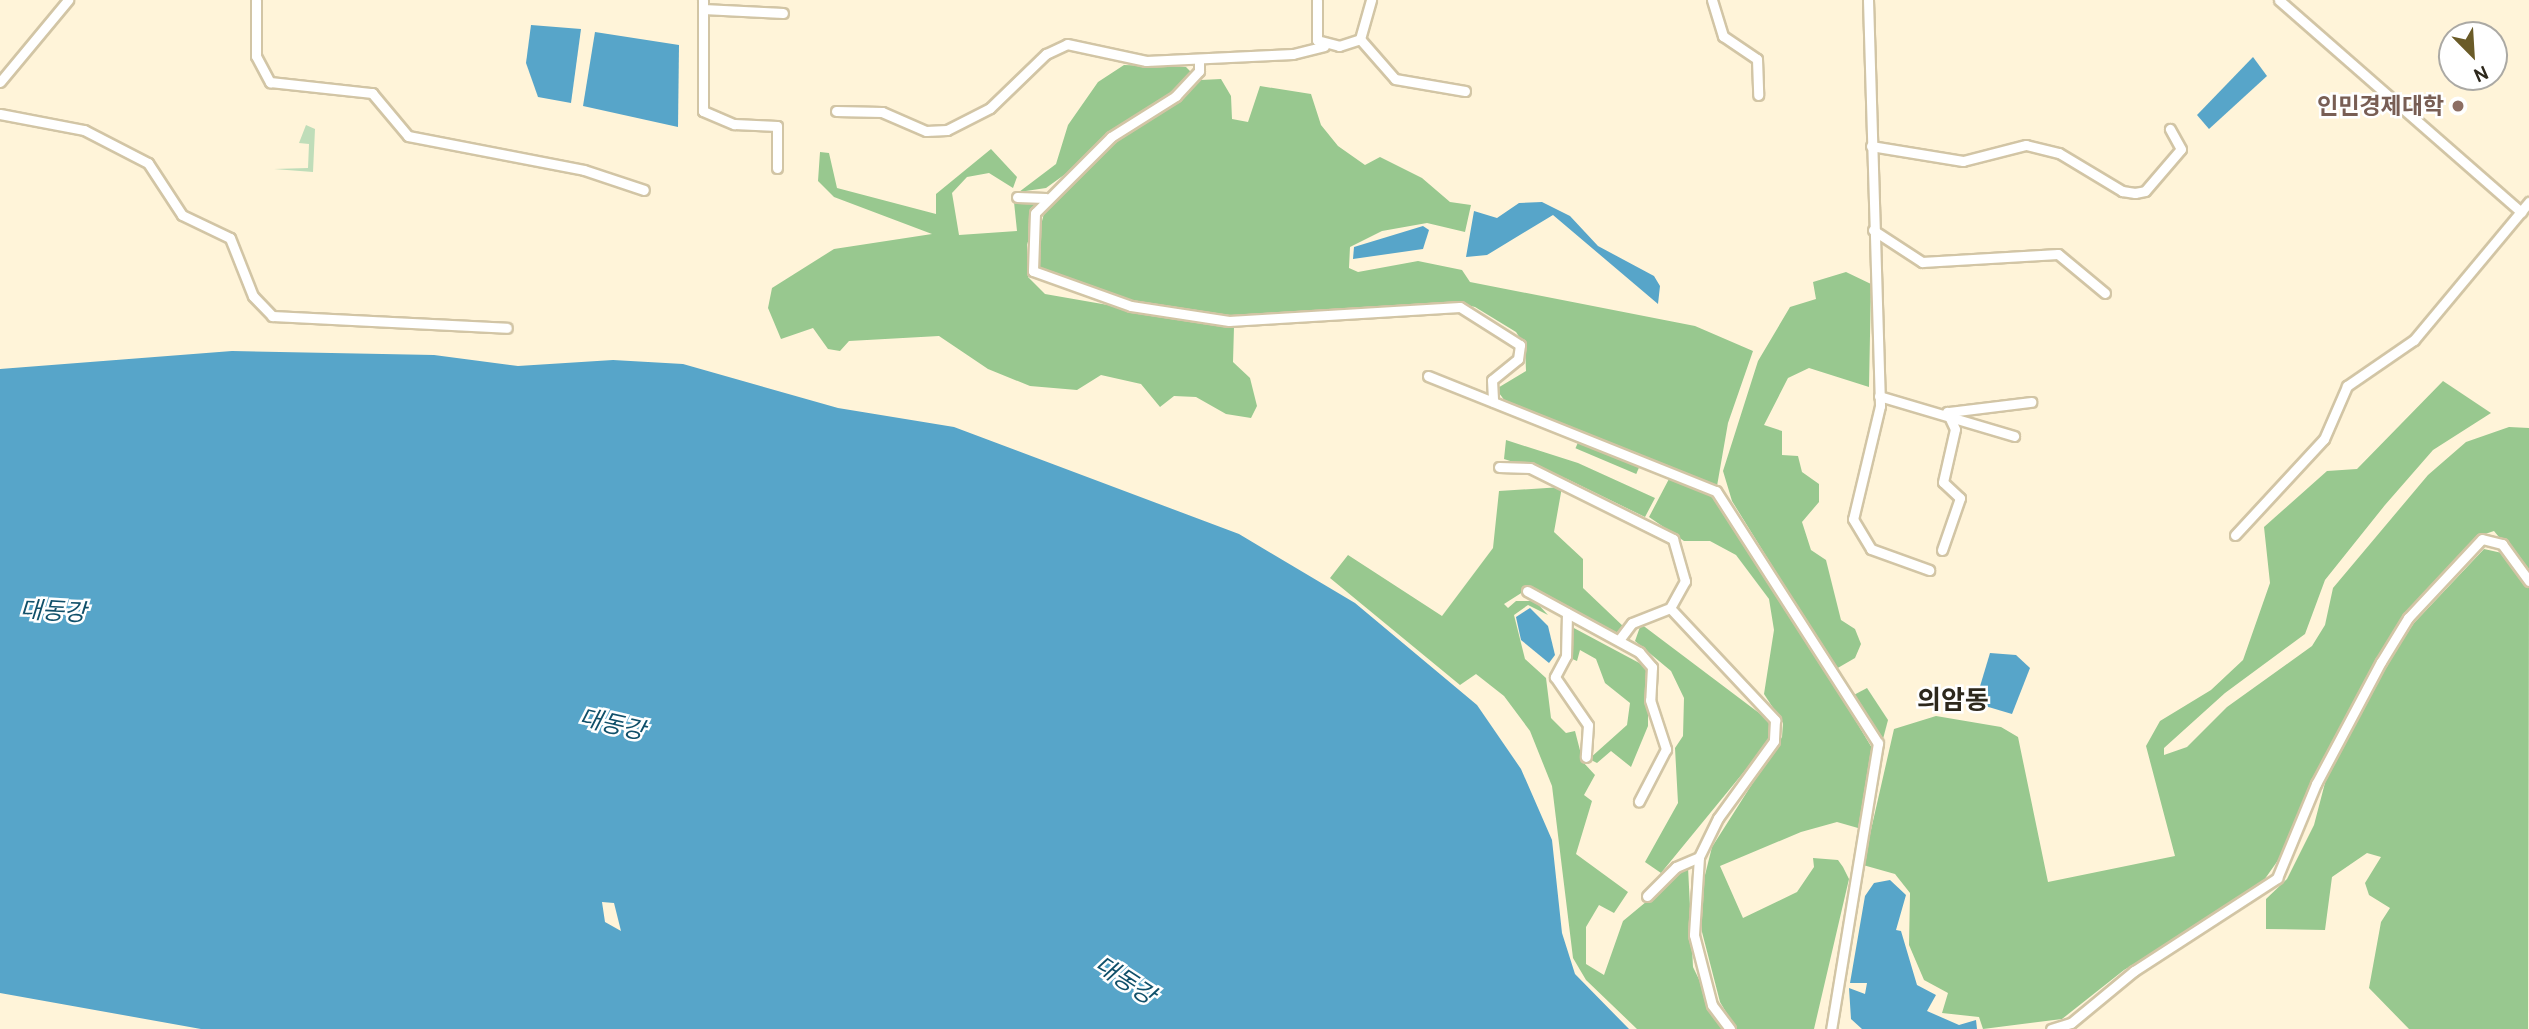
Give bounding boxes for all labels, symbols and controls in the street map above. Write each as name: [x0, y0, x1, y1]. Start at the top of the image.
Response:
north arrow: [2438, 21, 2508, 91]
text: N: [2470, 61, 2492, 87]
place label: 인민경제대학: [2317, 92, 2444, 120]
marker: 인민경제대학: [2450, 98, 2466, 114]
water label: 대동강: [19, 595, 87, 627]
district label: 의암동: [1917, 685, 1989, 717]
water label: 대동강: [576, 703, 648, 745]
water label: 대동강: [1089, 950, 1161, 1010]

